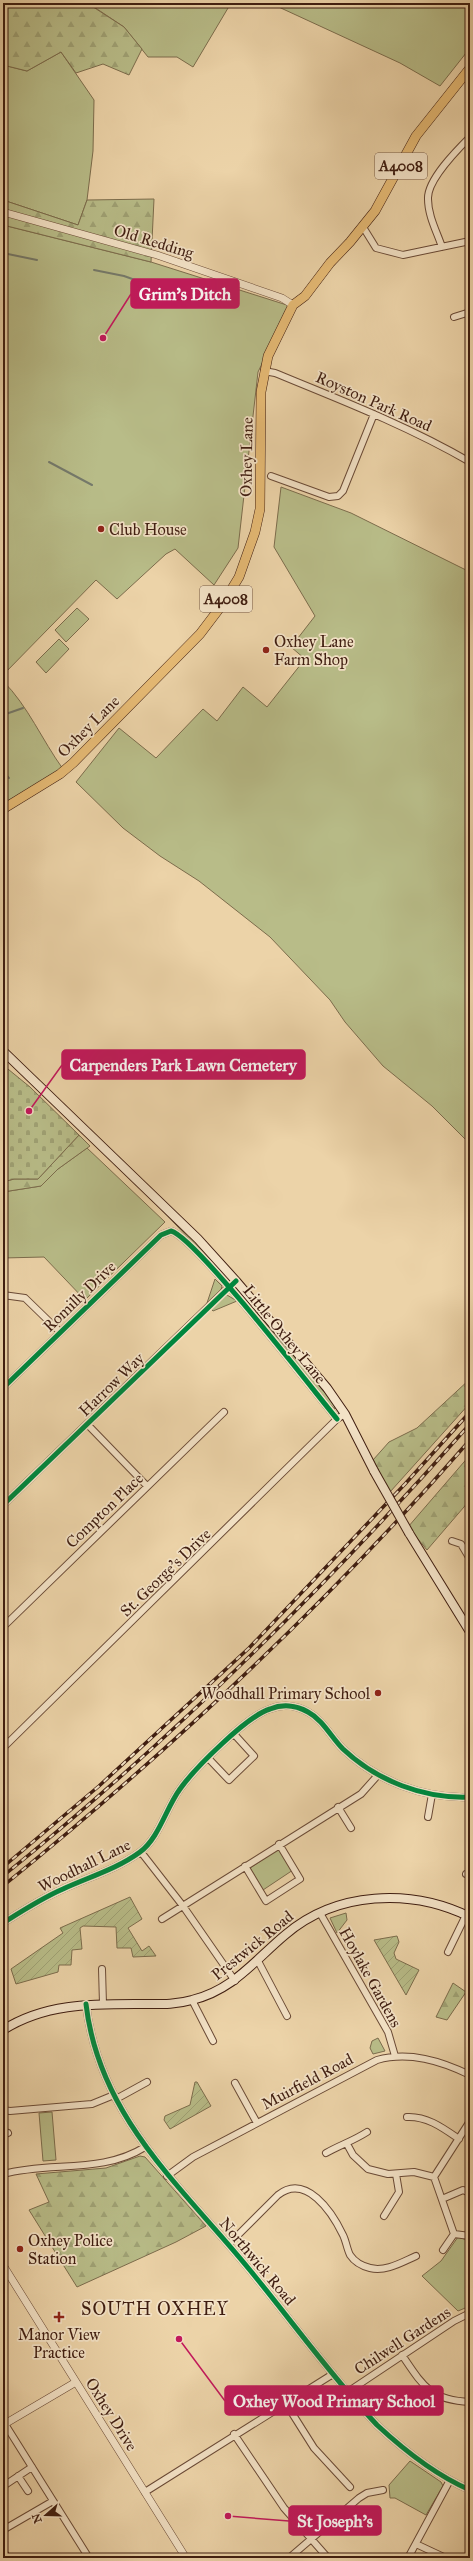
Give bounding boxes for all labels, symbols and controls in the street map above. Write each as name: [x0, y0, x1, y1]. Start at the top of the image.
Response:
road number: A4008: [375, 153, 427, 179]
street label: Old Redding: [111, 220, 197, 264]
callout: Grim's Ditch: [131, 279, 239, 308]
text: Grim's Ditch: [139, 284, 232, 305]
street label: Royston Park Road: [313, 367, 435, 436]
street label: Oxhey Lane: [236, 417, 257, 497]
place label: Club House: [109, 520, 187, 539]
marker: Club House: [96, 524, 106, 534]
road number: A4008: [200, 586, 252, 612]
place label: Oxhey Lane Farm Shop: [274, 632, 354, 669]
marker: Oxhey Lane Farm Shop: [261, 645, 271, 655]
street label: Oxhey Lane: [54, 691, 123, 761]
callout: Carpenders Park Lawn Cemetery: [62, 1050, 305, 1079]
text: Carpenders Park Lawn Cemetery: [69, 1055, 298, 1076]
street label: Romilly Drive: [39, 1257, 120, 1336]
street label: Little Oxhey Lane: [239, 1281, 330, 1388]
street label: Harrow Way: [75, 1348, 148, 1420]
street label: Compton Place: [62, 1469, 147, 1552]
street label: St. George's Drive: [116, 1524, 215, 1621]
place label: Woodhall Primary School: [201, 1684, 371, 1703]
marker: Woodhall Primary School: [373, 1688, 383, 1698]
street label: Woodhall Lane: [35, 1835, 134, 1896]
street label: Prestwick Road: [208, 1907, 297, 1984]
street label: Hoylake Gardens: [335, 1924, 406, 2031]
street label: Muirfield Road: [258, 2049, 356, 2114]
street label: Northwick Road: [216, 2214, 300, 2309]
place label: Oxhey Police Station: [28, 2231, 113, 2268]
marker: Oxhey Police Station: [15, 2244, 25, 2254]
district label: SOUTH OXHEY: [81, 2298, 229, 2320]
street label: Chilwell Gardens: [351, 2302, 454, 2379]
marker: Manor View Practice: [53, 2311, 65, 2323]
place label: Manor View Practice: [18, 2325, 101, 2362]
street label: Oxhey Drive: [82, 2374, 142, 2455]
callout: Oxhey Wood Primary School: [225, 2386, 443, 2415]
text: Oxhey Wood Primary School: [233, 2391, 435, 2412]
north arrow: [26, 2495, 66, 2535]
callout: St Joseph's: [289, 2506, 381, 2535]
text: N: [29, 2511, 45, 2525]
text: St Joseph's: [297, 2511, 373, 2532]

